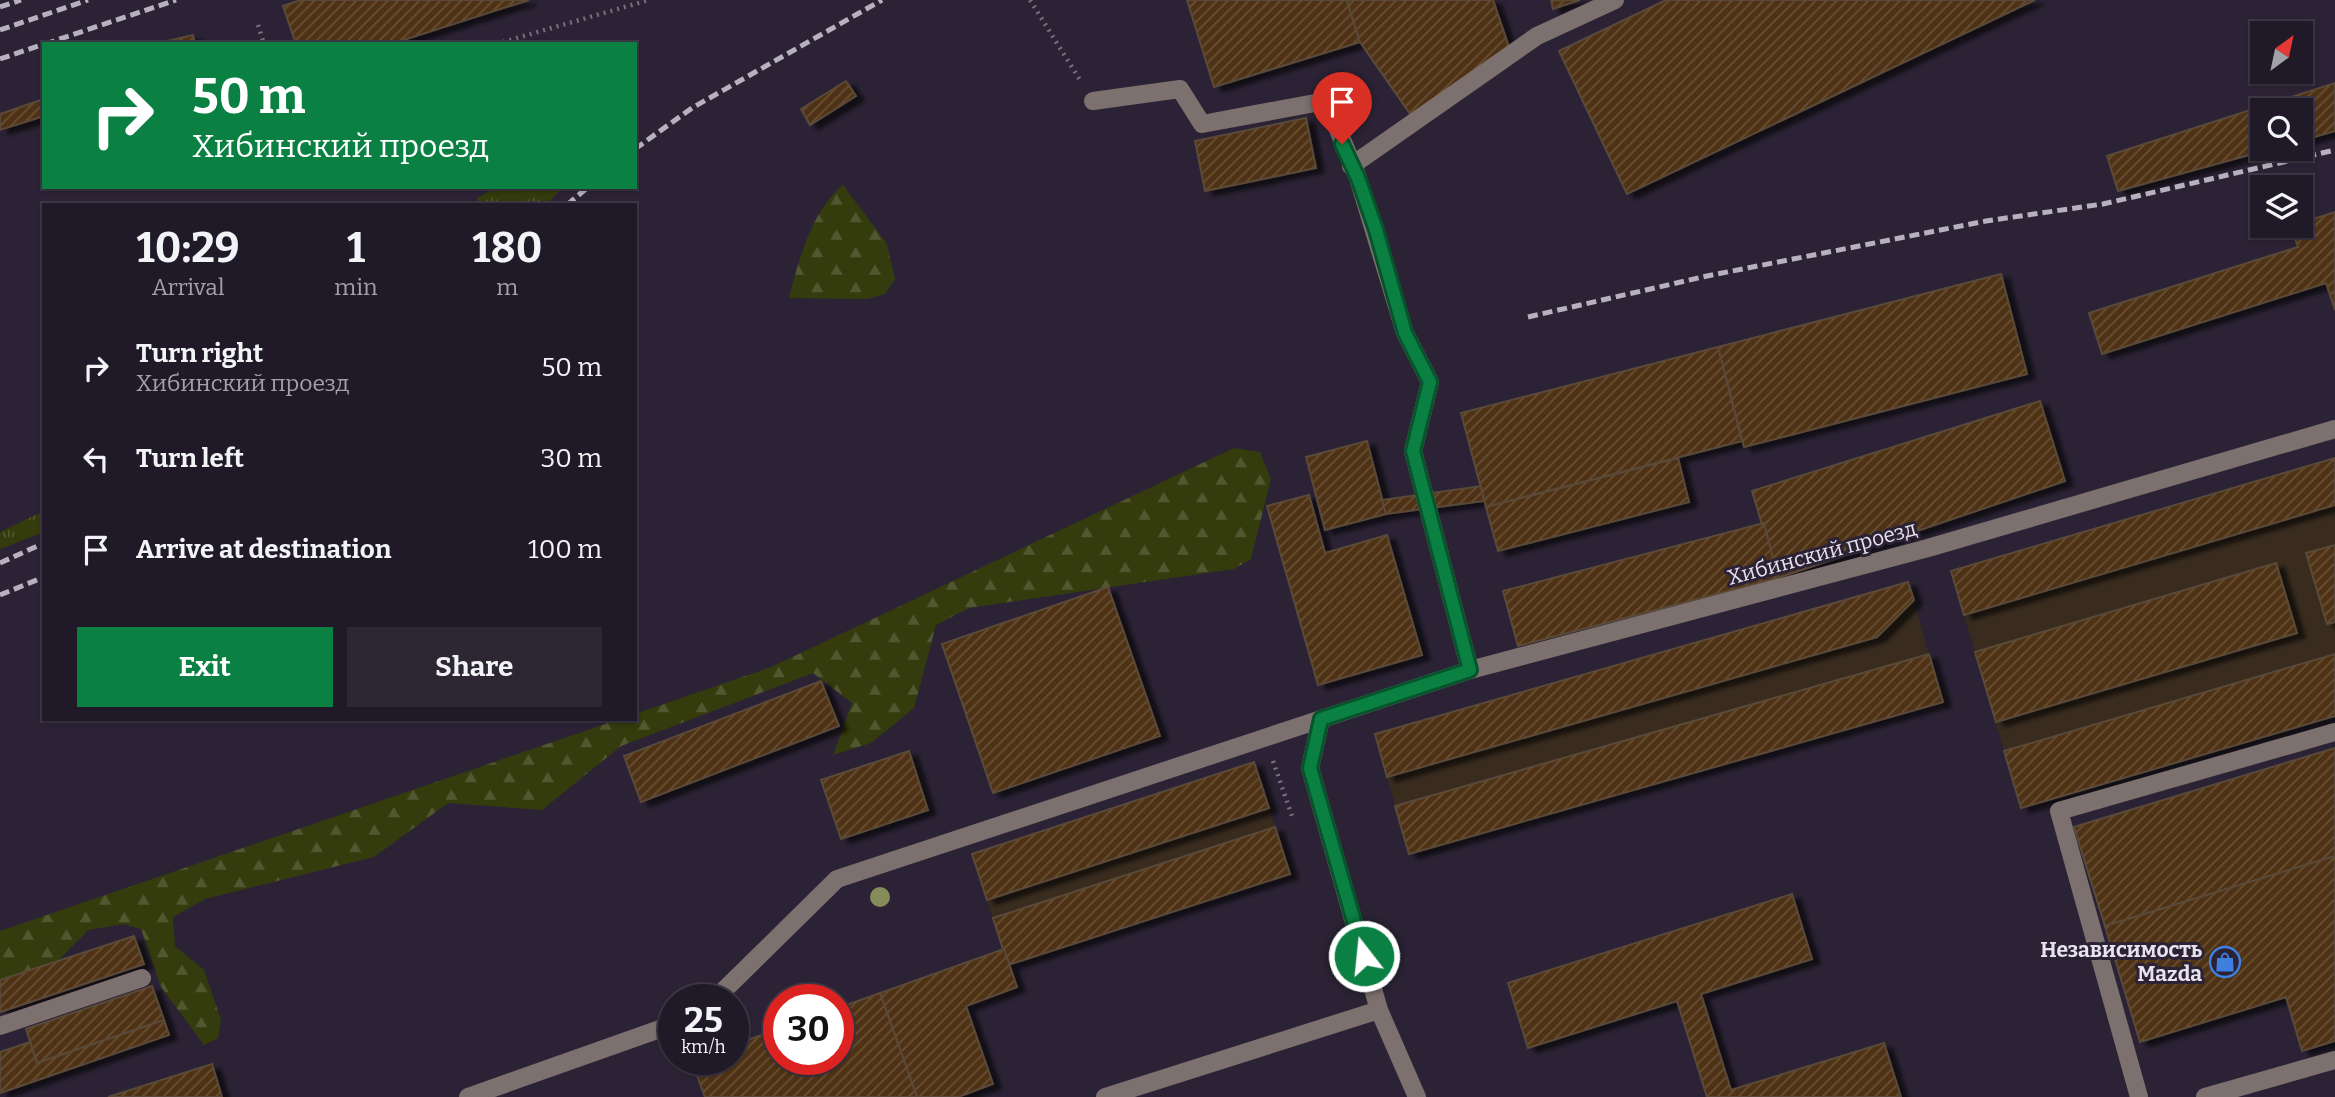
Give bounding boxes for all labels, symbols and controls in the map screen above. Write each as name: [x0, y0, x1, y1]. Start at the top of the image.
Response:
north arrow: [2250, 21, 2314, 84]
map controls: [2250, 21, 2313, 238]
text: 50 m: [192, 67, 305, 126]
icon: right: [77, 70, 168, 161]
pin: [1312, 72, 1372, 144]
icon: arrive: [1323, 83, 1361, 121]
button: search: [2250, 98, 2313, 161]
text: Хибинский проезд: [192, 127, 489, 165]
button: layers: [2250, 175, 2313, 238]
text: 10:29: [137, 223, 240, 273]
text: 1: [347, 223, 365, 273]
text: 180: [472, 223, 542, 273]
text: Arrival: [152, 273, 225, 301]
text: min: [334, 273, 378, 301]
text: m: [496, 273, 518, 301]
text: Turn right: [136, 338, 263, 369]
icon: right: [77, 349, 115, 387]
text: 50 m: [541, 352, 602, 383]
text: Хибинский проезд: [136, 369, 349, 397]
icon: left: [77, 440, 115, 478]
text: Turn left: [136, 443, 244, 474]
text: 30 m: [541, 443, 602, 474]
street label: Хибинский проезд: [1725, 515, 1920, 591]
icon: arrive: [77, 531, 115, 569]
text: Arrive at destination: [136, 534, 391, 565]
text: 100 m: [528, 534, 602, 565]
button: Exit: [77, 627, 333, 707]
button: Share: [347, 627, 602, 707]
position arrow: [1327, 919, 1401, 993]
place label: Независимость Mazda: [2040, 937, 2203, 987]
shop icon: Независимость Mazda: [2208, 945, 2242, 979]
speed limit sign: 30: [763, 984, 854, 1075]
text: 25: [684, 999, 723, 1041]
text: km/h: [681, 1036, 726, 1058]

